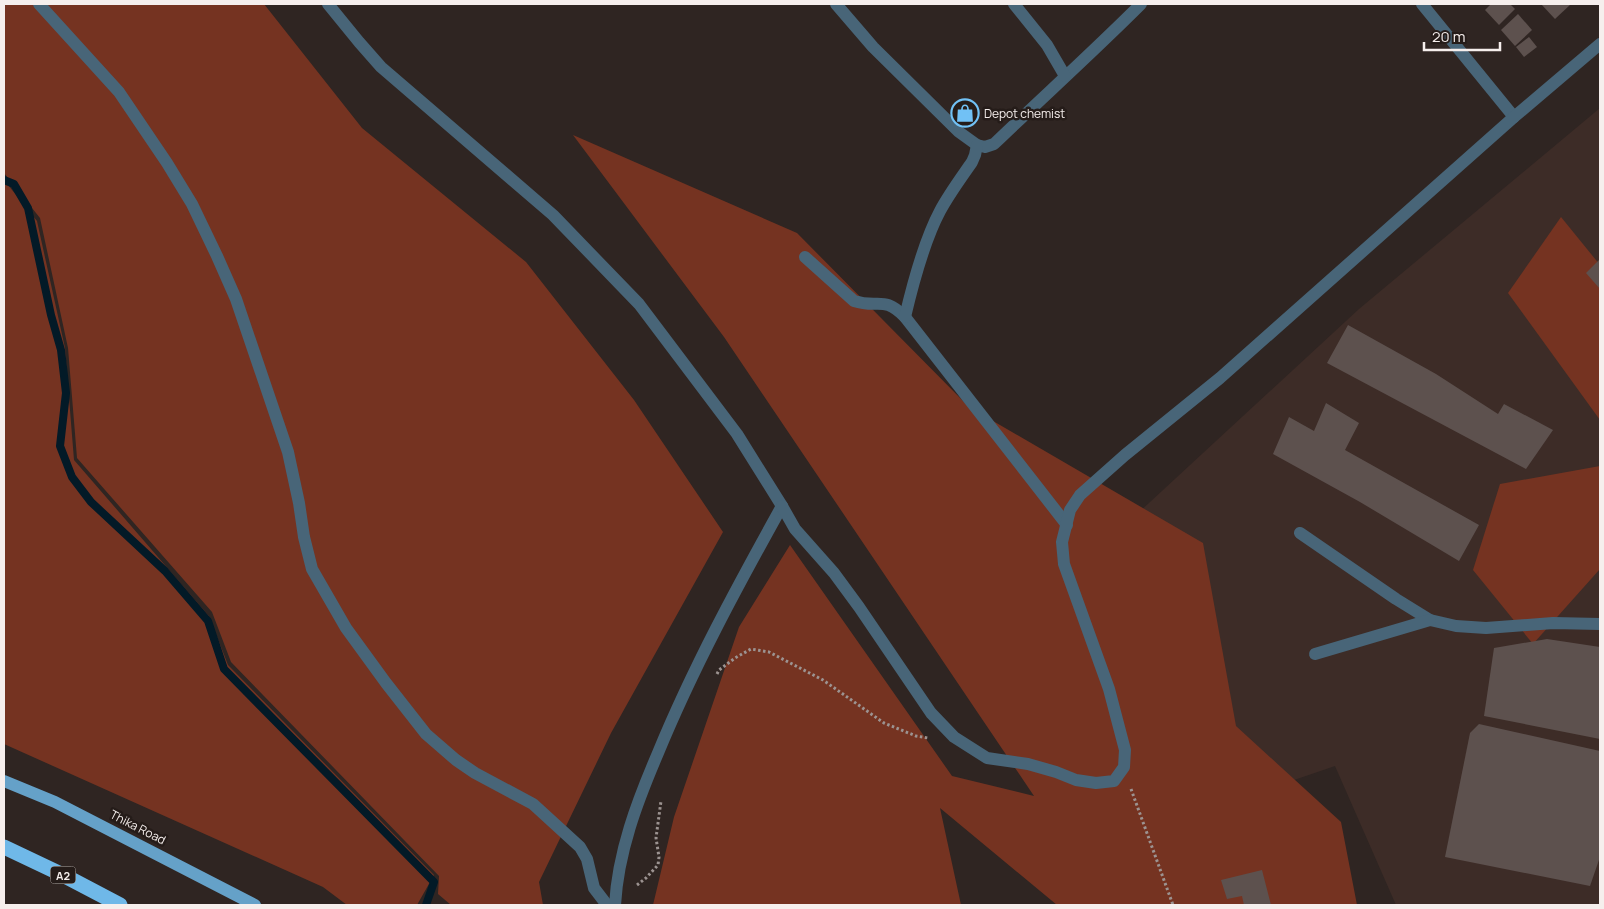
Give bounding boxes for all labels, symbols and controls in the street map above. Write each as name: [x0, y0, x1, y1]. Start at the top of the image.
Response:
scale bar: [1424, 20, 1500, 52]
text: 20 m: [1432, 26, 1465, 47]
shop icon: Depot chemist: [950, 98, 980, 128]
place label: Depot chemist: [984, 105, 1065, 122]
street label: Thika Road: [107, 806, 169, 848]
road number: A2: [50, 866, 76, 884]

